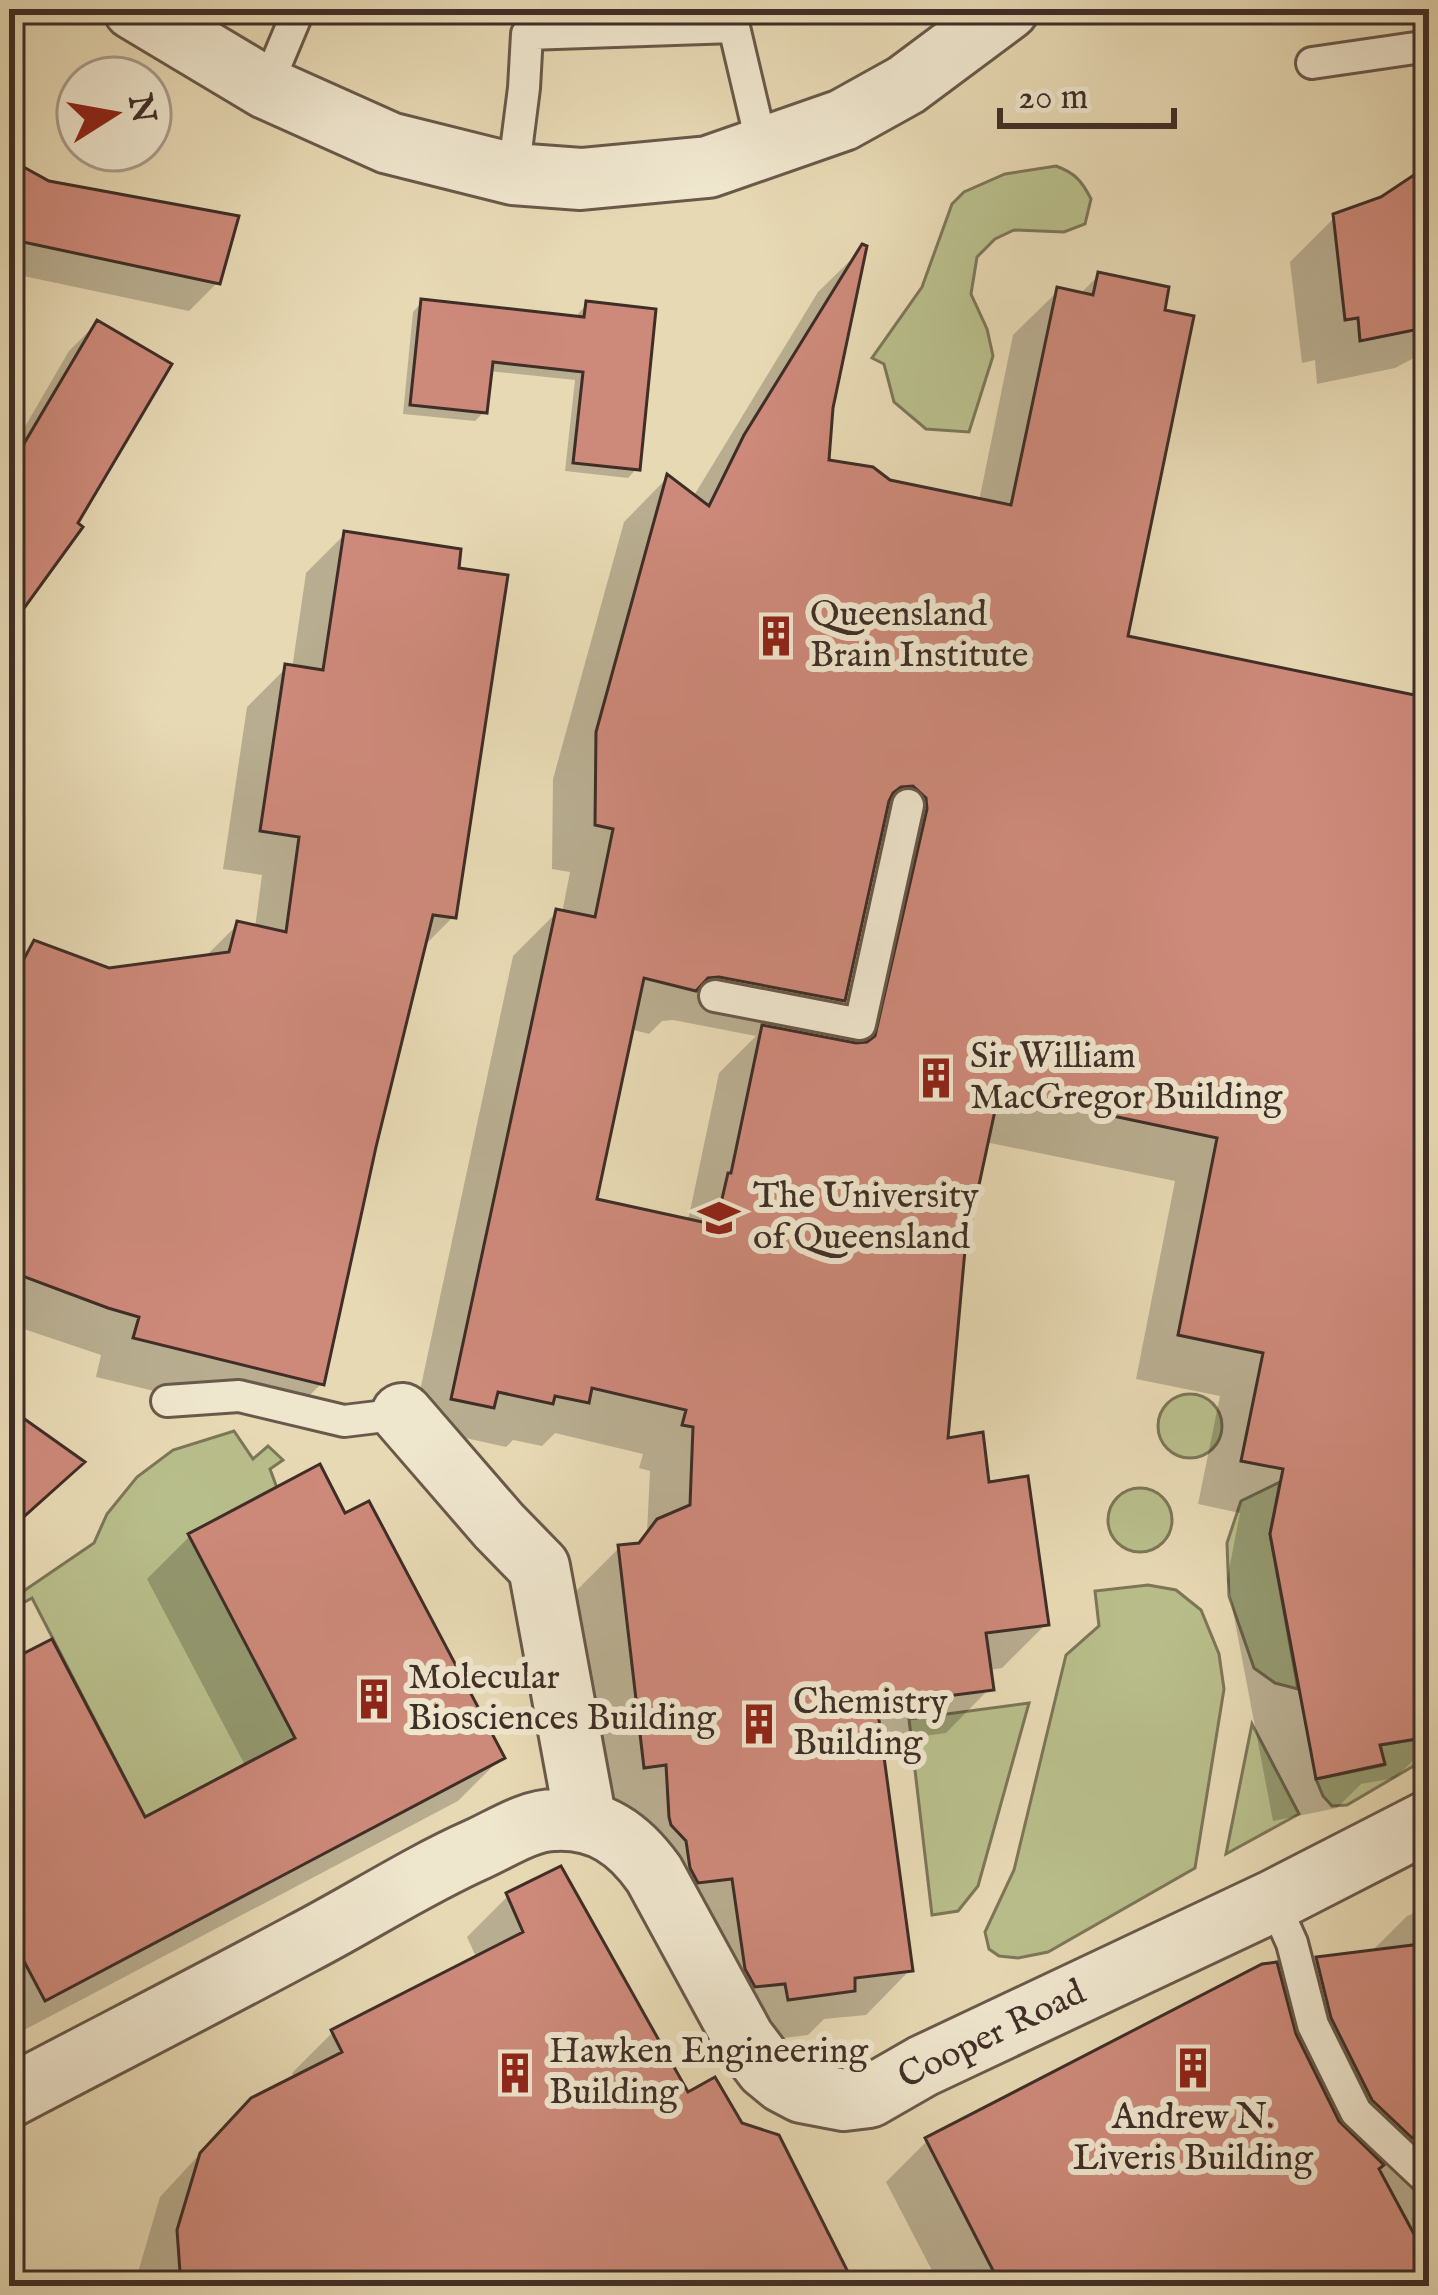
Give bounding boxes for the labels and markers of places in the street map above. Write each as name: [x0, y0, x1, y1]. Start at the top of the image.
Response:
place label: Queensland Brain Institute: [810, 592, 1028, 679]
building icon: Queensland Brain Institute: [753, 613, 799, 659]
place label: Sir William MacGregor Building: [970, 1034, 1283, 1121]
building icon: Sir William MacGregor Building: [913, 1055, 959, 1101]
place label: The University of Queensland: [753, 1174, 979, 1261]
school or university icon: The University of Queensland: [696, 1195, 742, 1241]
place label: Molecular Biosciences Building: [408, 1655, 716, 1742]
building icon: Molecular Biosciences Building: [351, 1676, 397, 1722]
place label: Chemistry Building: [793, 1680, 948, 1767]
building icon: Chemistry Building: [736, 1701, 782, 1747]
place label: Hawken Engineering Building: [549, 2029, 868, 2116]
building icon: Andrew N. Liveris Building: [1170, 2045, 1216, 2091]
building icon: Hawken Engineering Building: [492, 2050, 538, 2096]
place label: Andrew N. Liveris Building: [1073, 2095, 1313, 2182]

